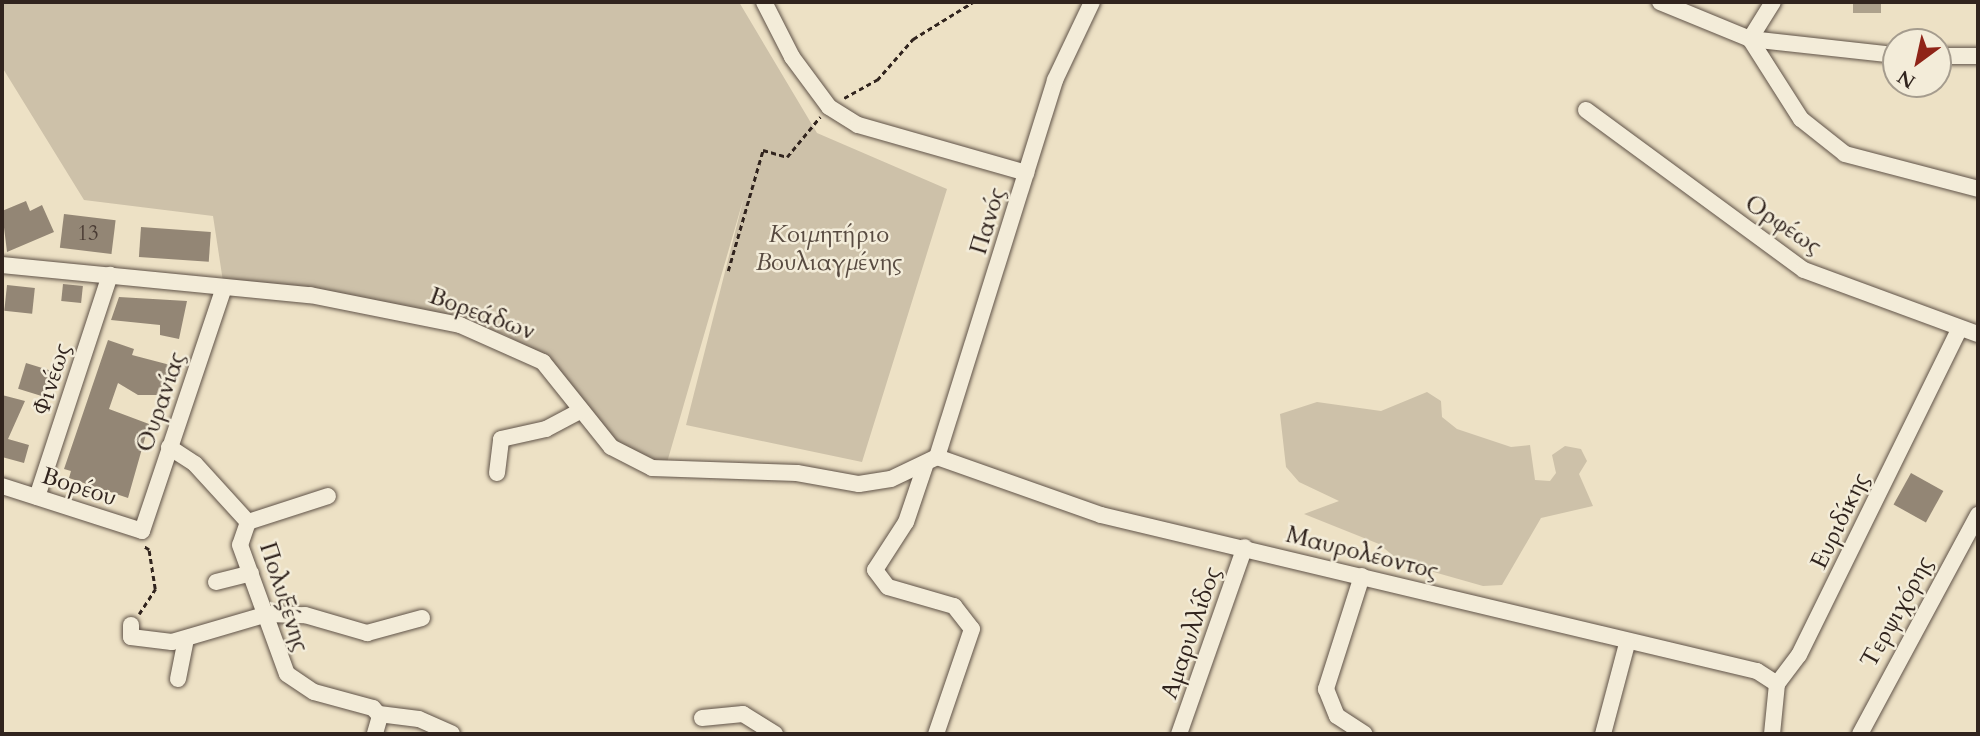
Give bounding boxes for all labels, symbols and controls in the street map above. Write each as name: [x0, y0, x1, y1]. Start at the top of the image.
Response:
north arrow: [1882, 28, 1952, 98]
text: N: [1893, 64, 1921, 94]
street label: Πανός: [964, 184, 1012, 258]
street label: Ορφέως: [1739, 189, 1827, 261]
house number: 13: [77, 221, 99, 247]
park label: Κοιμητήριο Βουλιαγμένης: [756, 221, 902, 277]
street label: Βορεάδων: [425, 282, 539, 346]
street label: Φινέως: [27, 339, 77, 419]
street label: Ουρανίας: [130, 348, 192, 456]
street label: Βορέου: [38, 461, 120, 513]
street label: Ευριδίκης: [1804, 468, 1876, 574]
street label: Μαυρολέοντος: [1283, 520, 1441, 586]
street label: Πολυξένης: [253, 539, 315, 655]
street label: Τερψιχόρης: [1855, 551, 1939, 673]
street label: Αμαρυλλίδος: [1155, 563, 1227, 703]

